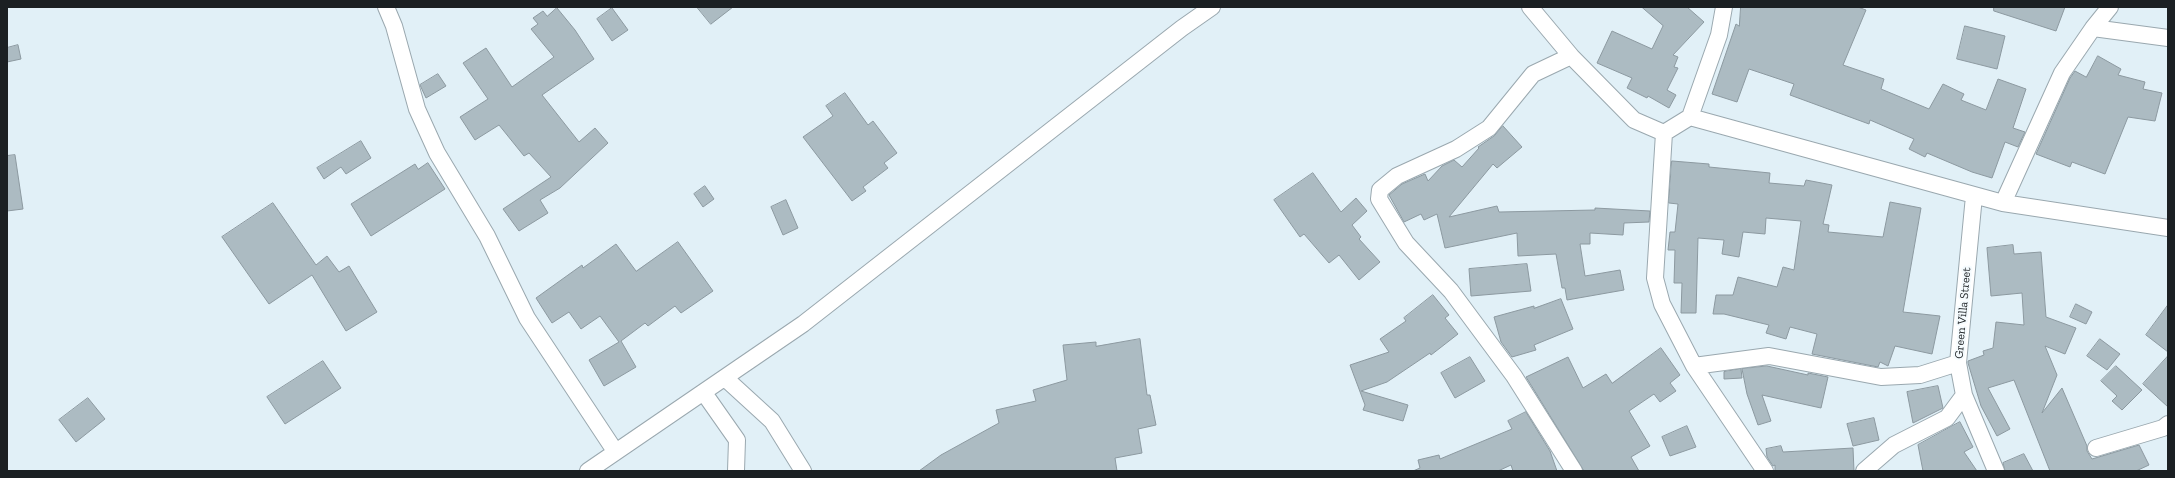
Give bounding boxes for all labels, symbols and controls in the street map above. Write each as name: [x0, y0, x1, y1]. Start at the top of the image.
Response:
street label: Green Villa Street: [1952, 267, 1974, 359]

